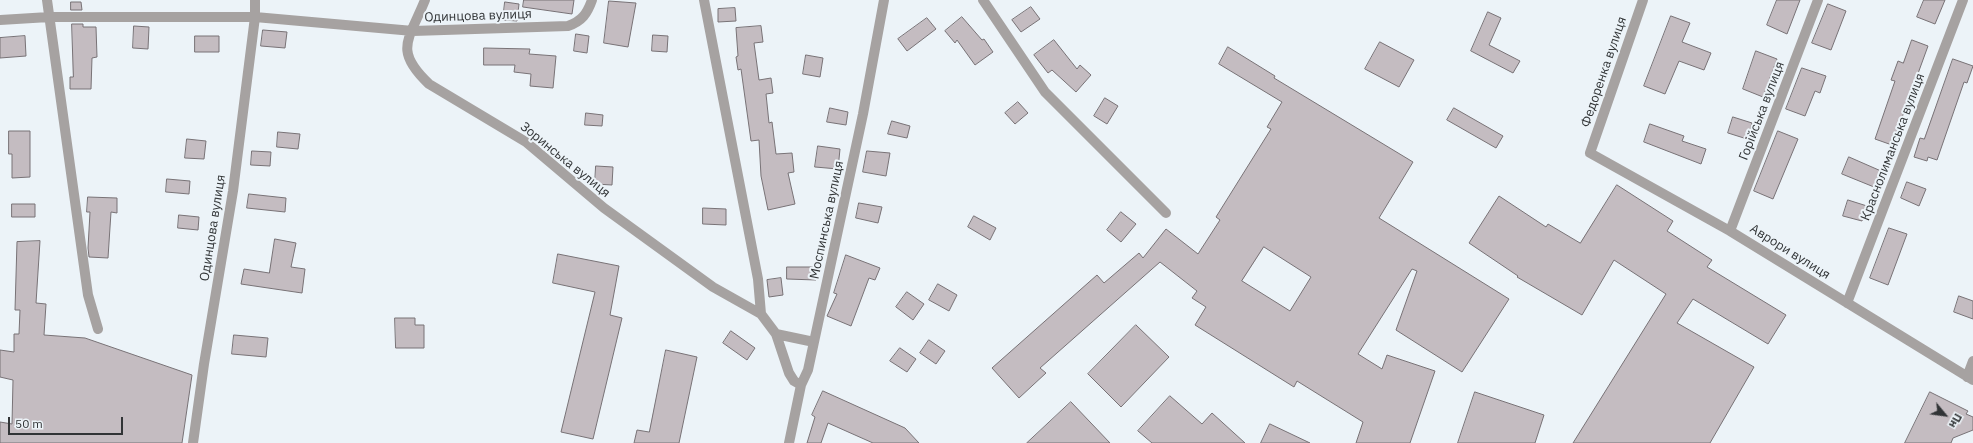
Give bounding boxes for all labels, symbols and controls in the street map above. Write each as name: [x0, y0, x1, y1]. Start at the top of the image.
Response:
street label: Одинцова вулиця: [424, 6, 532, 26]
street label: Федоренка вулиця: [1578, 15, 1630, 129]
street label: Горійська вулиця: [1736, 59, 1788, 163]
street label: Краснолиманська вулиця: [1858, 71, 1928, 223]
street label: Зоринська вулиця: [517, 119, 613, 201]
street label: Моспинська вулиця: [807, 159, 847, 281]
street label: Одинцова вулиця: [197, 174, 229, 282]
street label: Аврори вулиця: [1747, 221, 1833, 283]
north arrow: [1925, 395, 1965, 435]
scale bar: [10, 409, 125, 435]
text: Пн: [1946, 411, 1965, 431]
text: 50 m: [15, 416, 43, 431]

